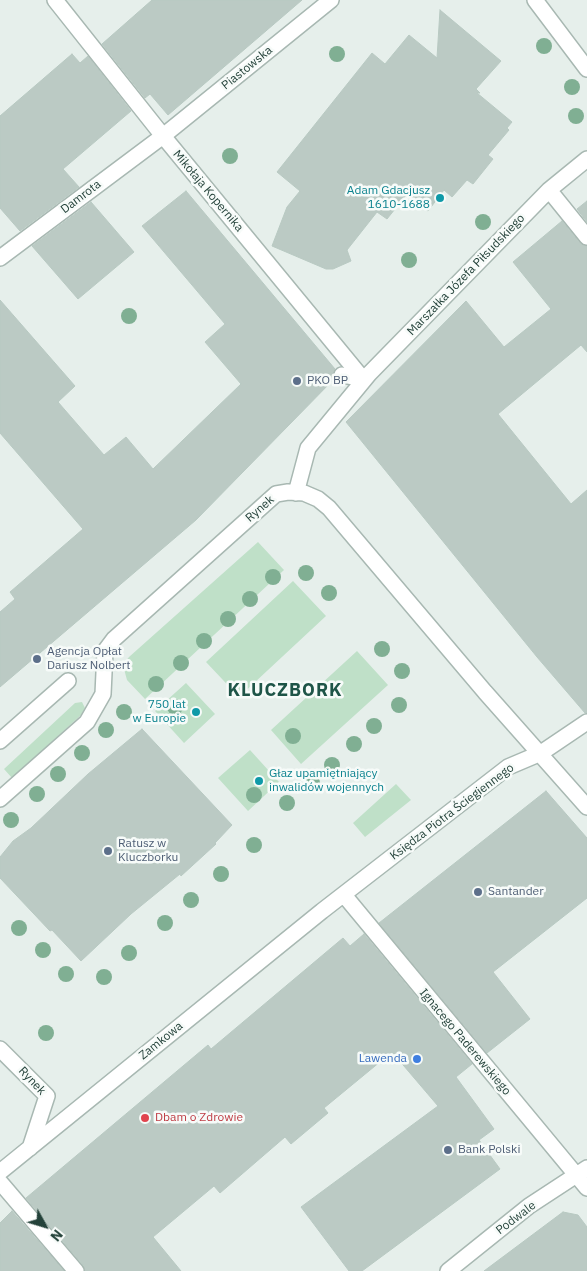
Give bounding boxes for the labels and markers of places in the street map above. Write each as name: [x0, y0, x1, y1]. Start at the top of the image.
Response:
place label: Adam Gdacjusz 1610-1688: [347, 184, 430, 212]
marker: Adam Gdacjusz 1610-1688: [434, 192, 446, 204]
place label: PKO BP: [307, 374, 348, 388]
marker: PKO BP: [291, 375, 303, 387]
place label: Agencja Opłat Dariusz Nolbert: [47, 645, 130, 673]
marker: Agencja Opłat Dariusz Nolbert: [31, 653, 43, 665]
place label: 750 lat w Europie: [133, 698, 186, 726]
marker: 750 lat w Europie: [190, 706, 202, 718]
place label: Głaz upamiętniający inwalidów wojennych: [269, 767, 384, 795]
marker: Głaz upamiętniający inwalidów wojennych: [253, 775, 265, 787]
place label: Ratusz w Kluczborku: [118, 837, 178, 865]
marker: Ratusz w Kluczborku: [102, 845, 114, 857]
place label: Santander: [488, 885, 544, 899]
marker: Santander: [472, 886, 484, 898]
place label: Lawenda: [359, 1052, 407, 1066]
marker: Lawenda: [411, 1053, 423, 1065]
place label: Dbam o Zdrowie: [155, 1111, 243, 1125]
marker: Dbam o Zdrowie: [139, 1112, 151, 1124]
place label: Bank Polski: [458, 1143, 520, 1157]
marker: Bank Polski: [442, 1144, 454, 1156]

